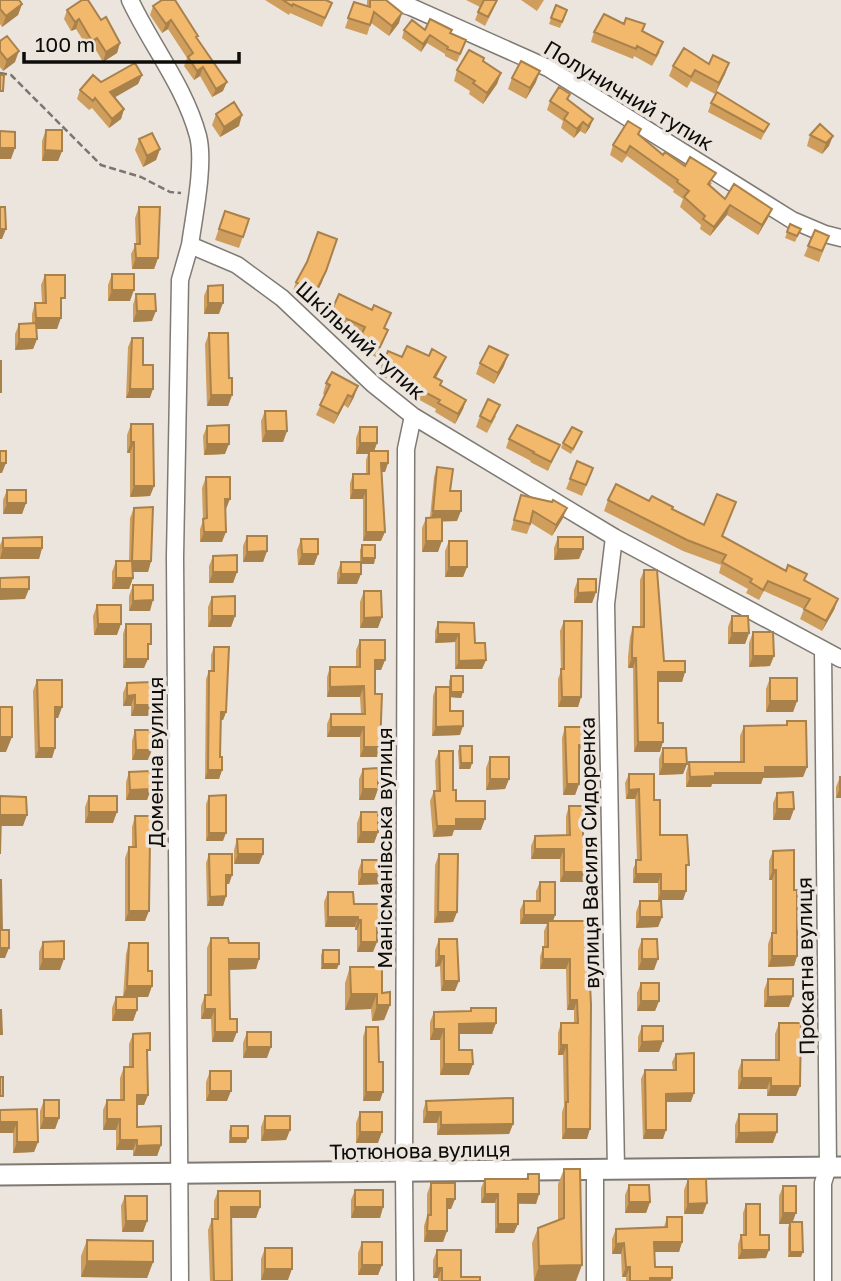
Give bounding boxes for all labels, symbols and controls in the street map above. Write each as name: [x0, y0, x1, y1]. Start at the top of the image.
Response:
scale bar: [24, 21, 240, 65]
text: 100 m: [35, 31, 95, 57]
street label: Полуничний тупик: [540, 34, 718, 156]
street label: Шкільний тупик: [291, 275, 431, 405]
street label: Доменна вулиця: [142, 677, 168, 847]
street label: вулиця Василя Сидоренка: [574, 717, 604, 989]
street label: Манісманівська вулиця: [371, 727, 397, 969]
street label: Прокатна вулиця: [790, 877, 820, 1055]
street label: Тютюнова вулиця: [329, 1135, 511, 1165]

